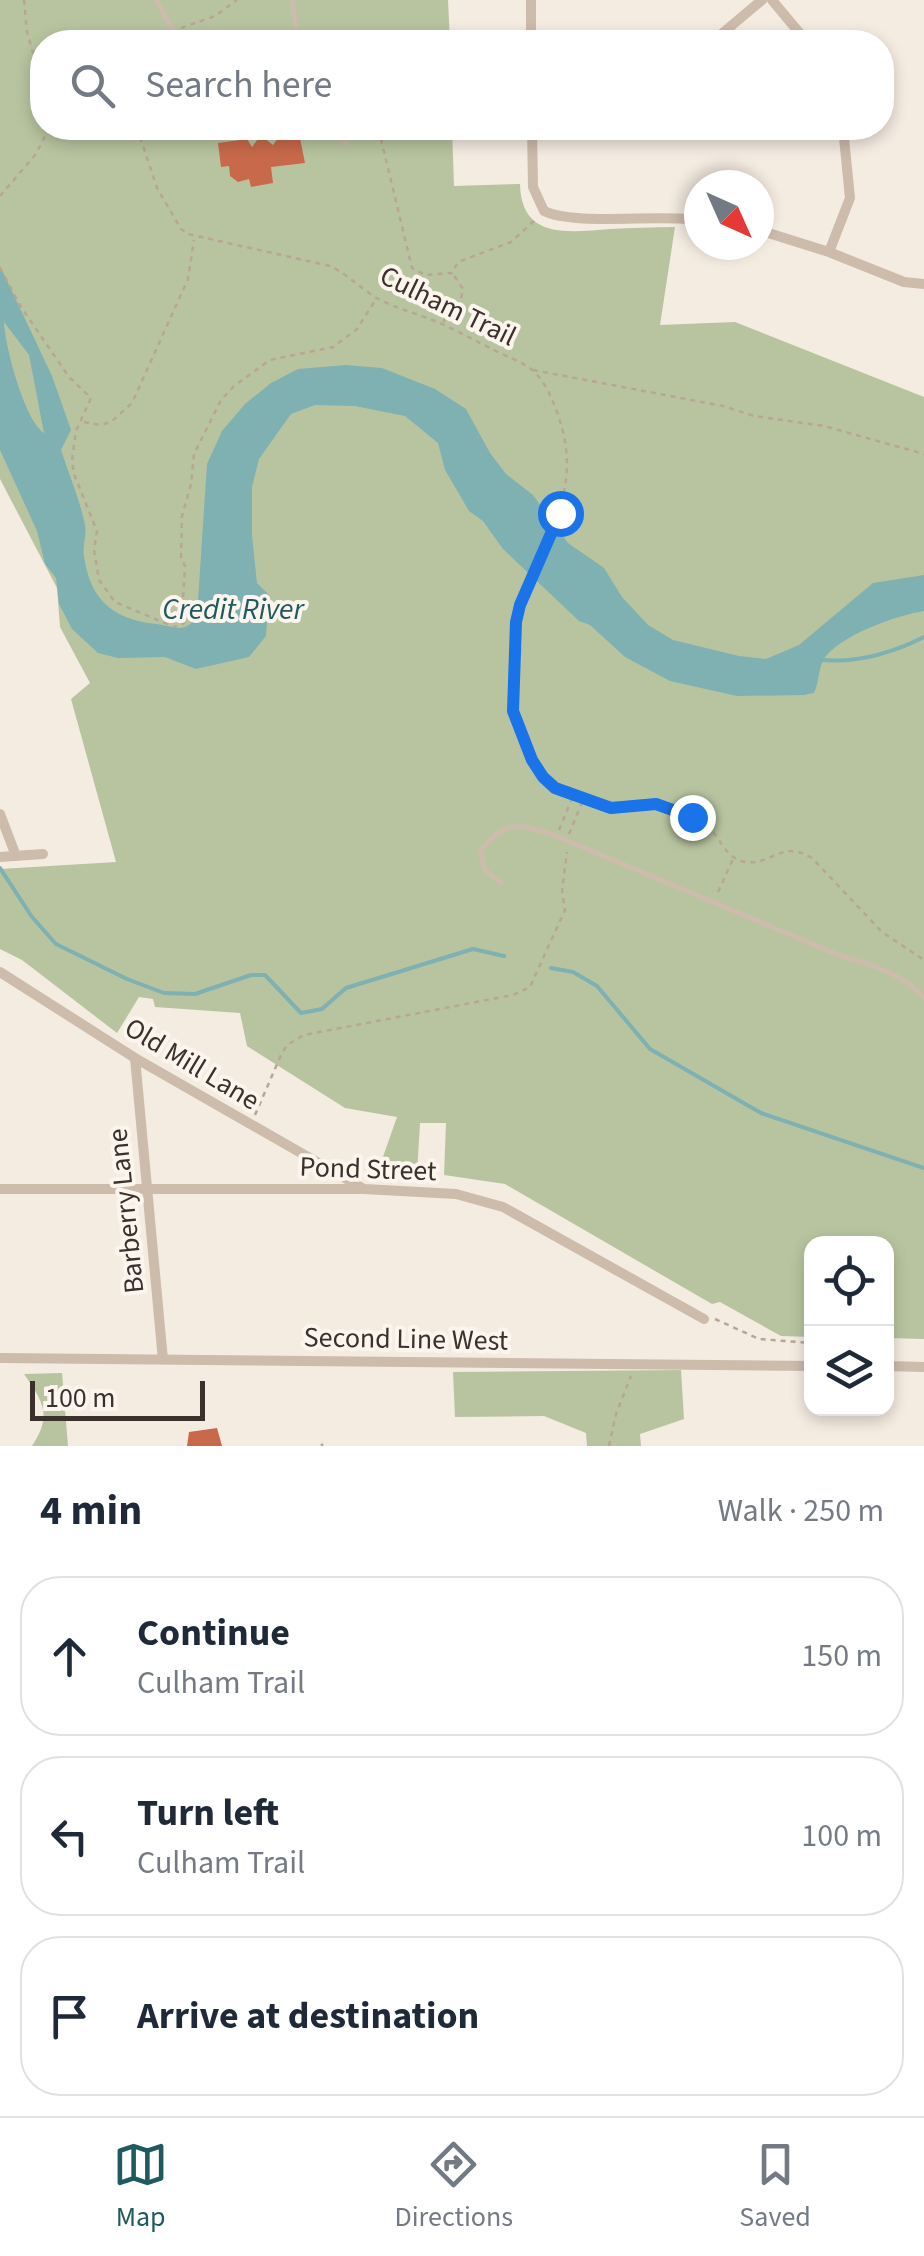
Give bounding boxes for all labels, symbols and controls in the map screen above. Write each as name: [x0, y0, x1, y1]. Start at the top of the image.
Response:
search box: [30, 30, 894, 140]
icon: search: [65, 58, 120, 113]
text: Search here: [145, 58, 332, 112]
north arrow: [684, 170, 774, 260]
street label: Culham Trail: [373, 256, 523, 356]
route start: [538, 491, 584, 537]
water label: Credit River: [162, 588, 305, 631]
route end: [670, 795, 716, 841]
street label: Old Mill Lane: [117, 1008, 267, 1120]
street label: Barberry Lane: [97, 1127, 155, 1295]
street label: Pond Street: [299, 1147, 438, 1191]
map controls: [804, 1236, 894, 1416]
button: locate: [804, 1236, 894, 1326]
street label: Second Line West: [303, 1317, 509, 1361]
button: layers: [804, 1326, 894, 1416]
scale bar: [30, 1376, 205, 1420]
text: 100 m: [45, 1378, 116, 1418]
text: 4 min: [40, 1481, 142, 1541]
text: Walk · 250 m: [718, 1488, 884, 1534]
text: Continue: [137, 1606, 290, 1660]
icon: ahead: [42, 1629, 97, 1684]
text: 150 m: [801, 1633, 882, 1679]
text: Culham Trail: [137, 1660, 305, 1706]
text: Turn left: [137, 1786, 279, 1840]
icon: left: [42, 1809, 97, 1864]
text: 100 m: [801, 1813, 882, 1859]
text: Culham Trail: [137, 1840, 305, 1886]
icon: arrive: [42, 1989, 97, 2044]
text: Arrive at destination: [137, 1989, 479, 2043]
tab: Map: [113, 2137, 168, 2237]
tab: Directions: [395, 2137, 513, 2237]
tab: Saved: [739, 2137, 811, 2237]

